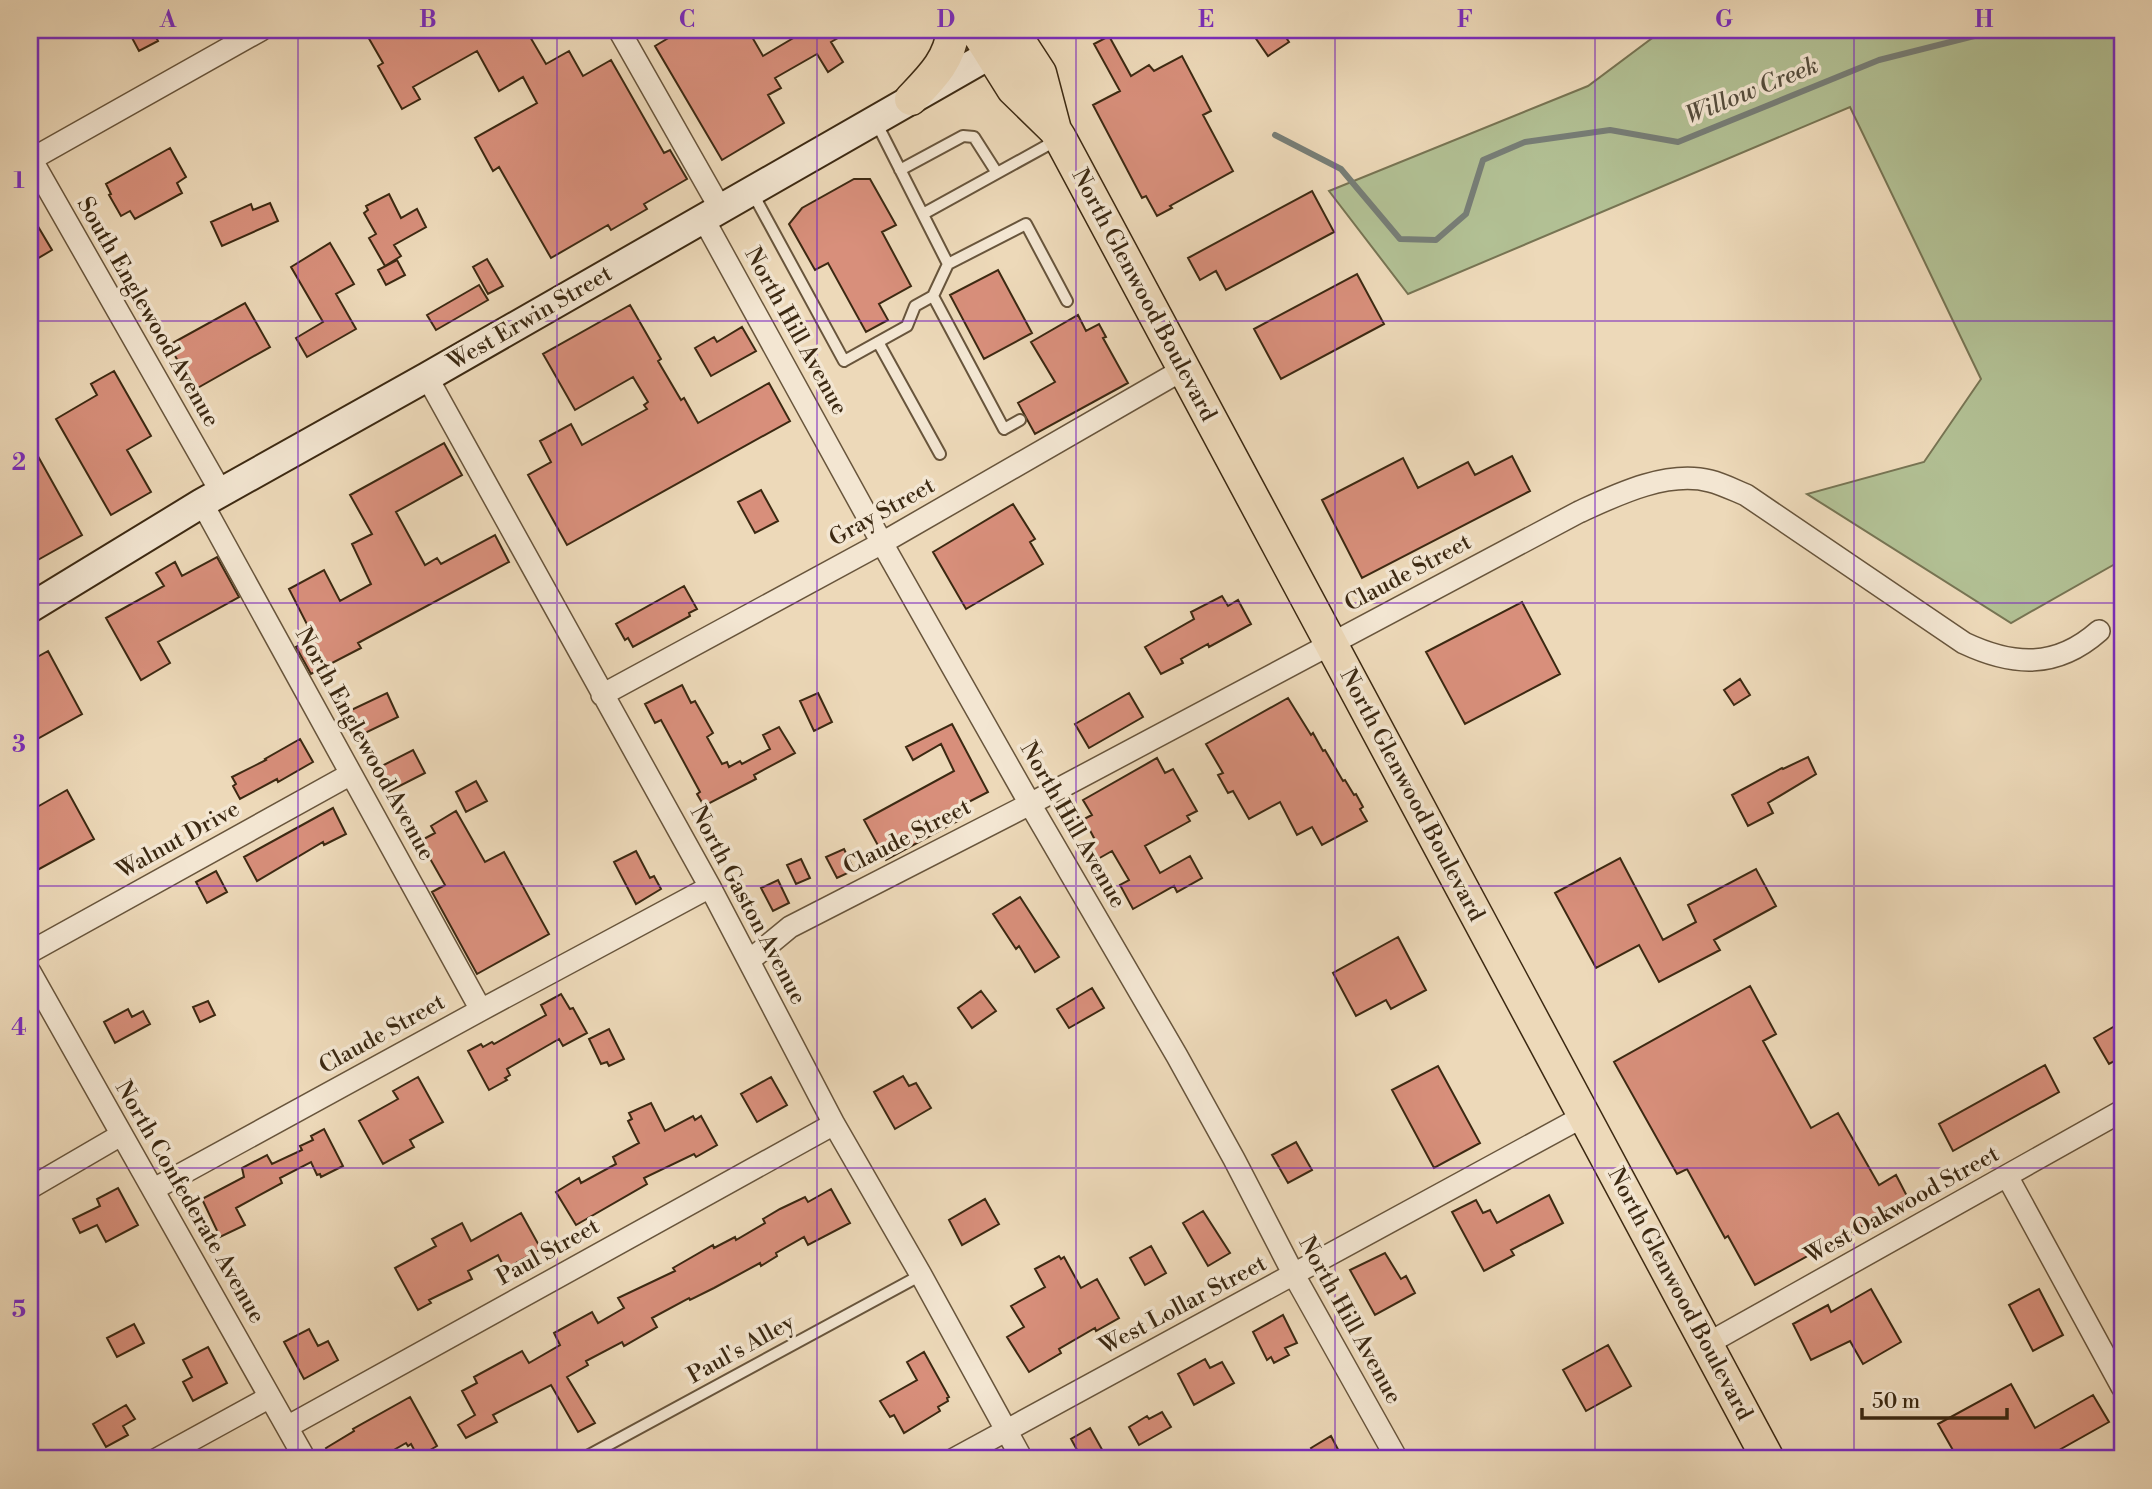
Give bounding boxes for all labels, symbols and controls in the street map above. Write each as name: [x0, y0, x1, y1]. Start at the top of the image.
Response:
text: A: [159, 6, 177, 34]
text: B: [419, 6, 437, 34]
text: C: [679, 6, 695, 34]
text: D: [937, 6, 955, 34]
text: E: [1198, 6, 1214, 34]
text: F: [1457, 6, 1473, 34]
text: G: [1715, 6, 1733, 34]
text: H: [1975, 6, 1994, 34]
water label: Willow Creek: [1681, 51, 1823, 131]
street label: North Glenwood Boulevard: [1065, 164, 1223, 426]
text: 1: [13, 167, 25, 195]
street label: South Englewood Avenue: [71, 192, 225, 432]
street label: North Hill Avenue: [738, 242, 854, 420]
street label: West Erwin Street: [442, 260, 617, 377]
text: 2: [12, 449, 26, 477]
street label: Gray Street: [824, 471, 940, 553]
street label: Claude Street: [1340, 528, 1476, 618]
street label: North Englewood Avenue: [289, 623, 441, 865]
street label: North Glenwood Boulevard: [1333, 664, 1491, 926]
text: 3: [12, 731, 26, 759]
street label: North Hill Avenue: [1014, 737, 1132, 913]
street label: Claude Street: [839, 793, 975, 881]
street label: Walnut Drive: [111, 795, 244, 886]
street label: North Gaston Avenue: [684, 801, 812, 1009]
street label: Claude Street: [314, 988, 450, 1080]
text: 4: [11, 1014, 27, 1042]
street label: North Confederate Avenue: [109, 1076, 271, 1328]
street label: West Oakwood Street: [1799, 1140, 2004, 1270]
street label: North Glenwood Boulevard: [1601, 1163, 1759, 1425]
street label: Paul Street: [492, 1212, 604, 1292]
street label: North Hill Avenue: [1292, 1231, 1408, 1409]
street label: West Lollar Street: [1094, 1249, 1271, 1361]
text: 5: [12, 1296, 26, 1324]
street label: Paul's Alley: [683, 1308, 800, 1390]
scale bar: [1862, 1377, 2007, 1421]
text: 50 m: [1872, 1389, 1920, 1415]

